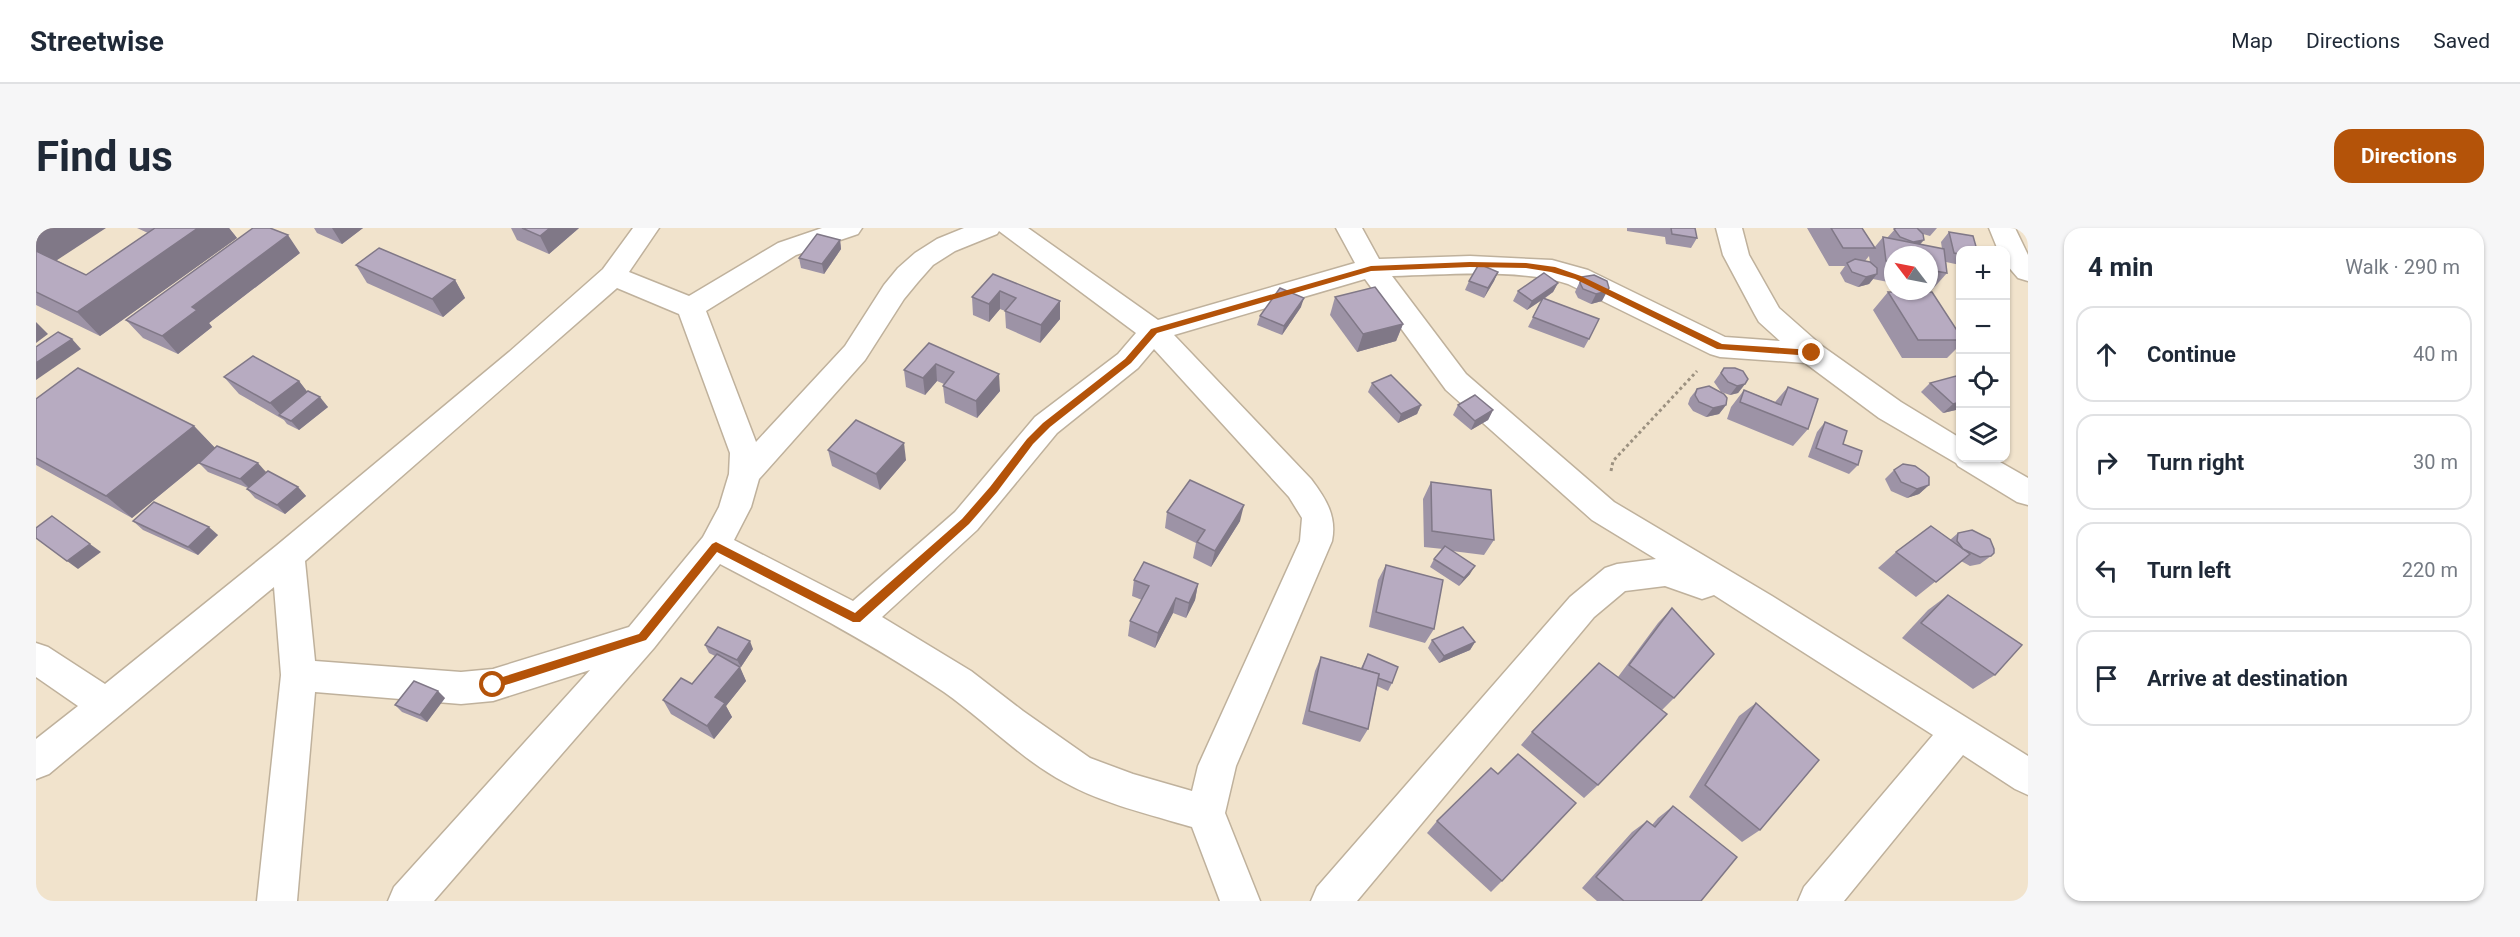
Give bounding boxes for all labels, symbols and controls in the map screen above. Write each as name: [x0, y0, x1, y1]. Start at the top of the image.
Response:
text: Streetwise: [30, 25, 164, 58]
text: Map: [2231, 29, 2273, 53]
text: Directions: [2306, 29, 2400, 53]
text: Saved: [2433, 29, 2490, 53]
button: Directions: [2334, 129, 2484, 183]
text: Find us: [36, 132, 173, 181]
north arrow: [1884, 246, 1938, 300]
map controls: [1956, 246, 2010, 462]
button: +: [1956, 246, 2010, 300]
text: 4 min: [2088, 252, 2153, 282]
text: Walk · 290 m: [2345, 255, 2460, 279]
button: −: [1956, 300, 2010, 354]
icon: ahead: [2090, 338, 2123, 371]
route end: [1798, 339, 1824, 365]
text: Continue: [2147, 342, 2236, 367]
text: 40 m: [2413, 342, 2458, 366]
button: locate: [1956, 354, 2010, 408]
button: layers: [1956, 408, 2010, 462]
icon: right: [2090, 446, 2123, 479]
text: Turn right: [2147, 450, 2244, 475]
text: 30 m: [2413, 450, 2458, 474]
icon: left: [2090, 554, 2123, 587]
text: Turn left: [2147, 558, 2231, 583]
text: 220 m: [2402, 558, 2458, 582]
icon: arrive: [2090, 662, 2123, 695]
text: Arrive at destination: [2147, 666, 2348, 691]
route start: [479, 671, 505, 697]

